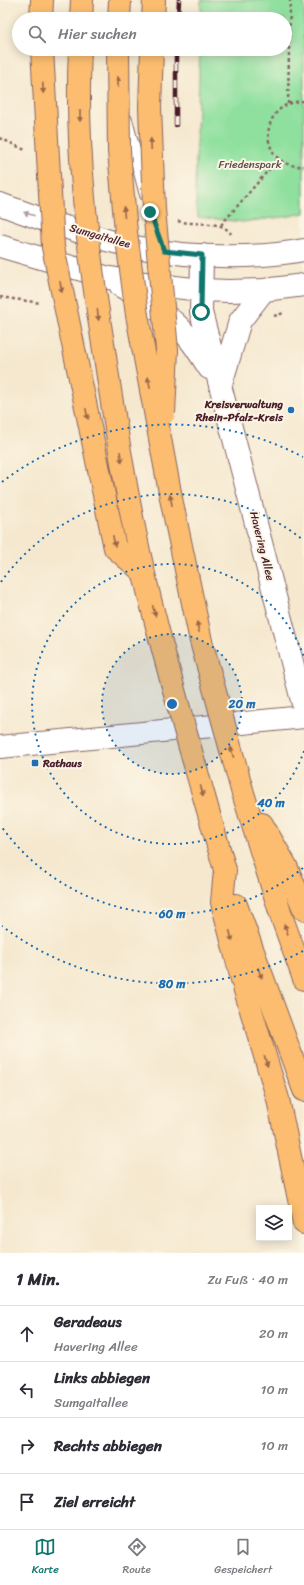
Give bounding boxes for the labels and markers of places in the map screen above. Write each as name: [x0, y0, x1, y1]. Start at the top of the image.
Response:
place label: Kreisverwaltung Rhein-Pfalz-Kreis: [195, 395, 284, 427]
marker: Kreisverwaltung Rhein-Pfalz-Kreis: [286, 405, 296, 415]
centre of rings: [165, 697, 179, 711]
place label: Rathaus: [42, 754, 82, 773]
marker: Rathaus: [30, 758, 40, 768]

